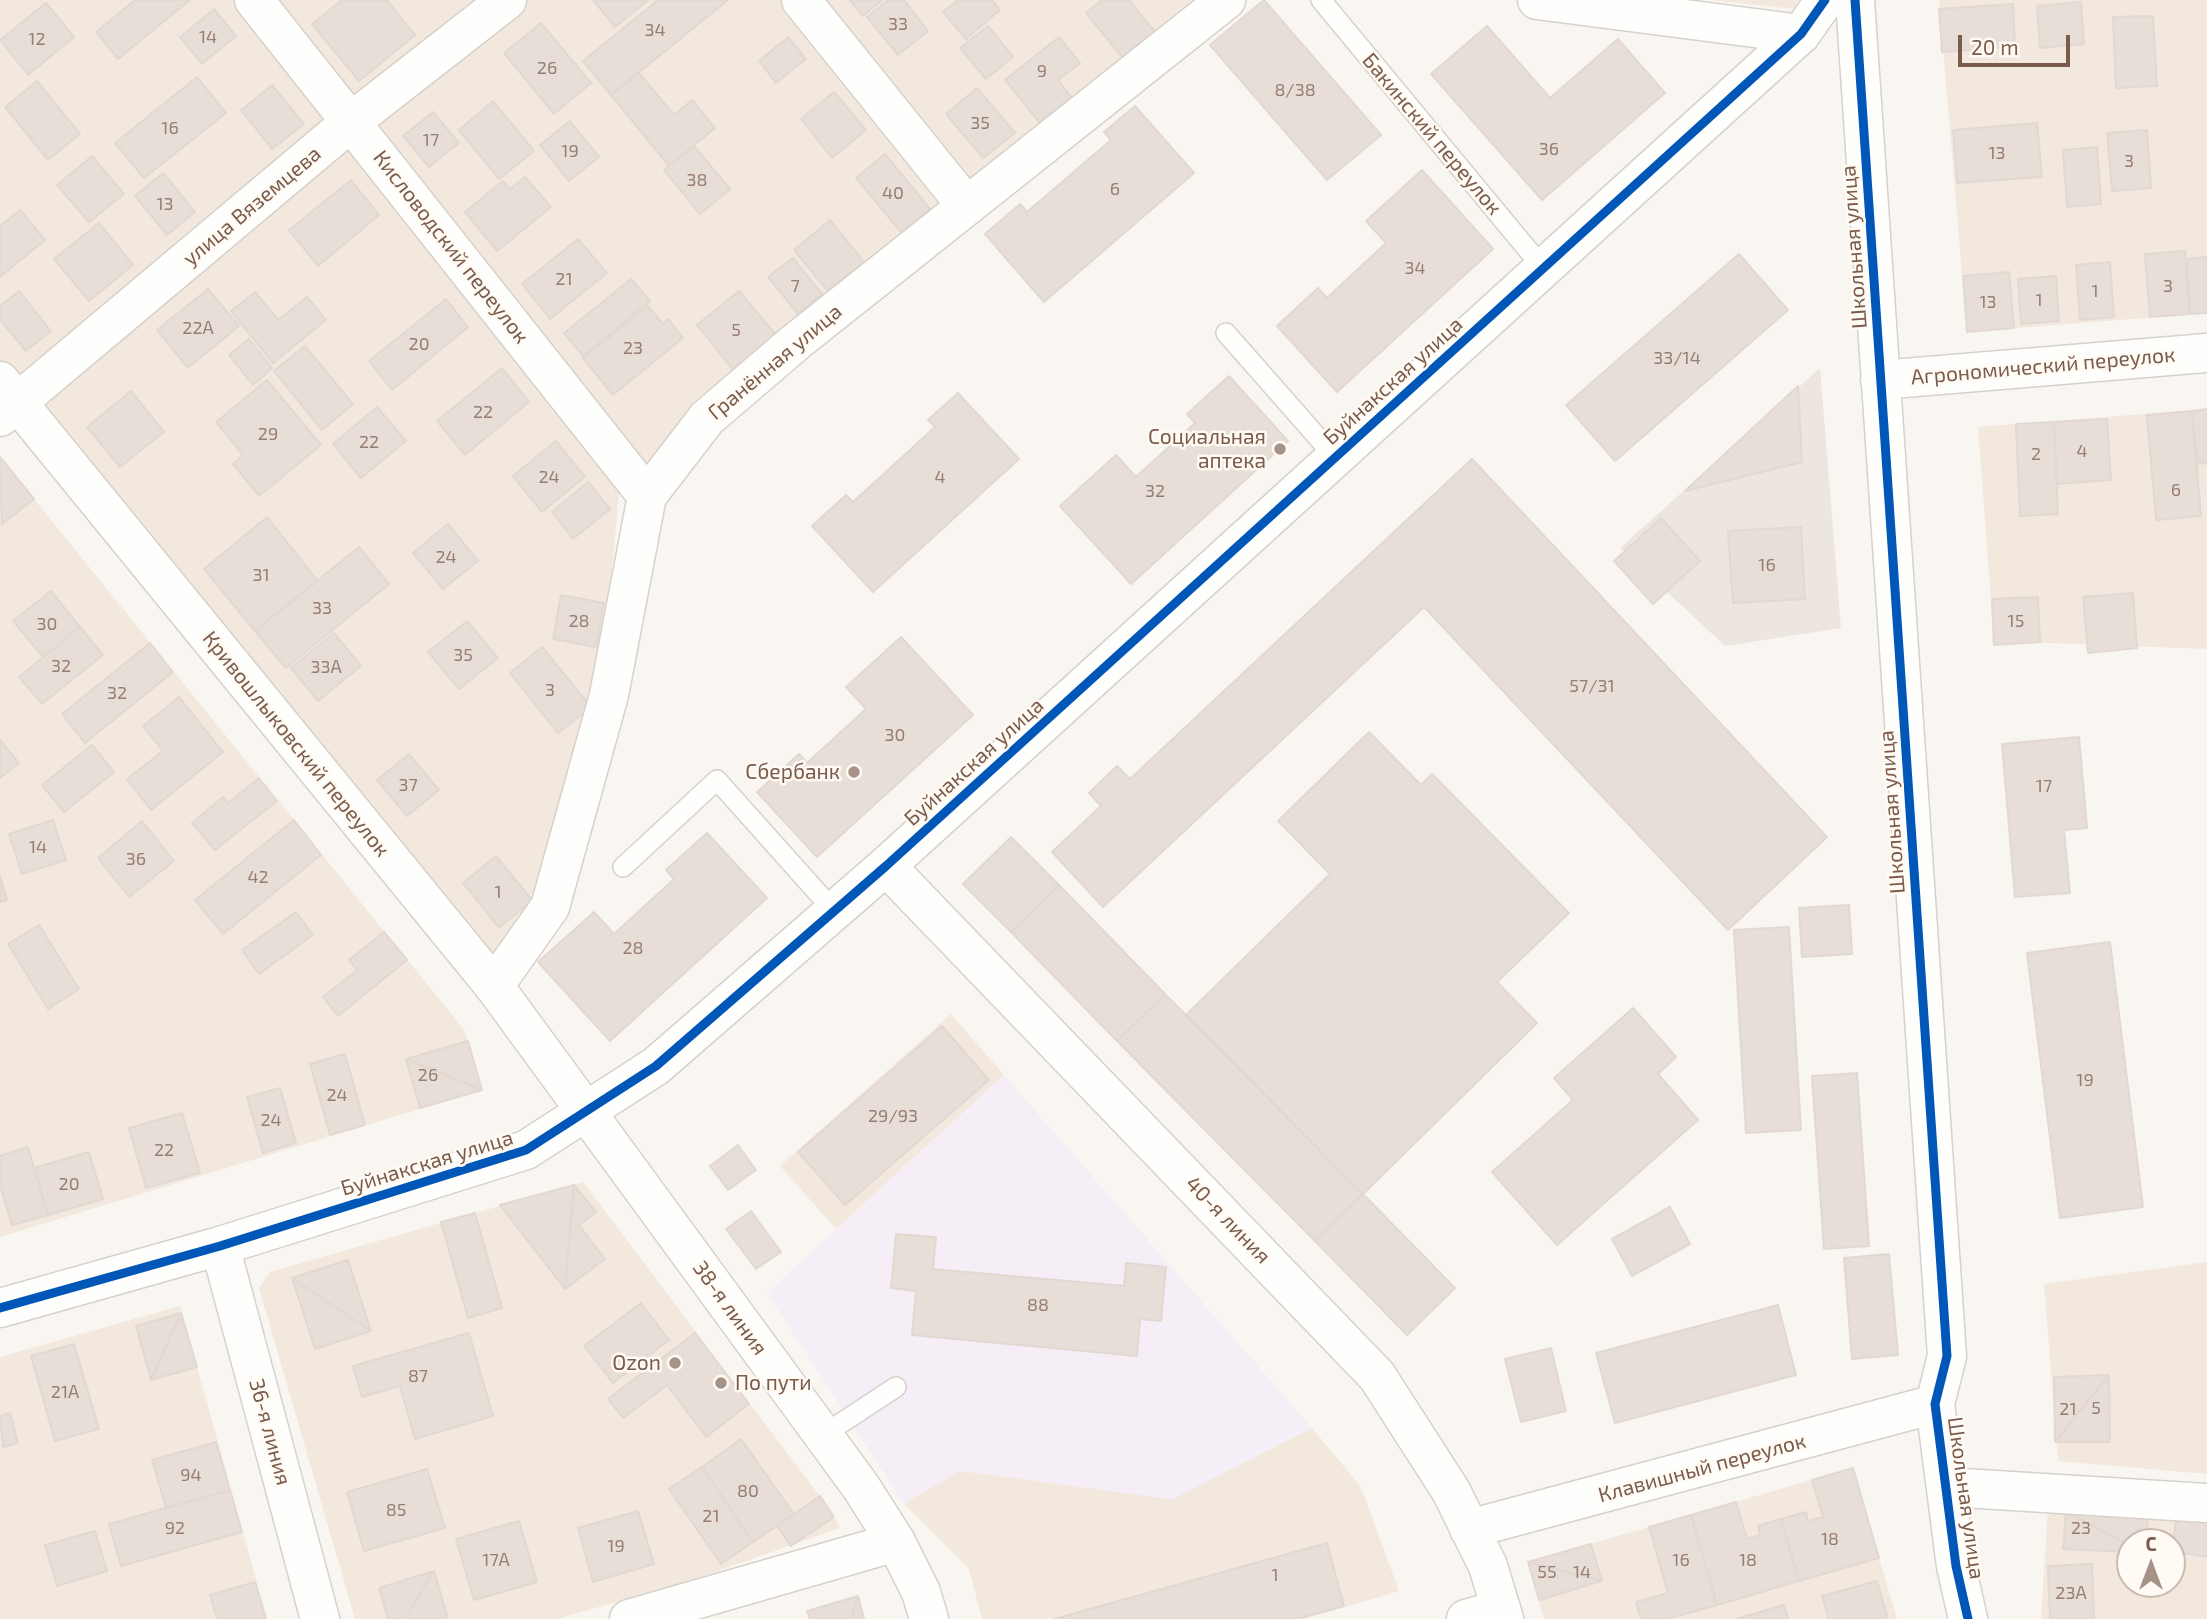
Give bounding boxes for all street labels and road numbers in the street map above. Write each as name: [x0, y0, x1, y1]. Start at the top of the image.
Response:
street label: Бакинский переулок: [1357, 48, 1507, 220]
street label: улица Вяземцева: [178, 141, 326, 271]
street label: Кисловодский переулок: [368, 145, 534, 349]
street label: Школьная улица: [1836, 164, 1872, 330]
street label: Гранённая улица: [703, 299, 847, 425]
street label: Буйнакская улица: [1318, 312, 1468, 450]
street label: Агрономический переулок: [1910, 342, 2176, 390]
street label: Кривошлыковский переулок: [197, 626, 395, 862]
street label: Буйнакская улица: [899, 693, 1049, 831]
street label: Школьная улица: [1874, 729, 1910, 895]
street label: Буйнакская улица: [338, 1125, 516, 1201]
street label: 40-я линия: [1180, 1171, 1276, 1269]
street label: 38-я линия: [687, 1256, 773, 1360]
street label: 36-я линия: [244, 1376, 296, 1488]
street label: Школьная улица: [1942, 1415, 1990, 1581]
street label: Клавишный переулок: [1596, 1428, 1808, 1508]

